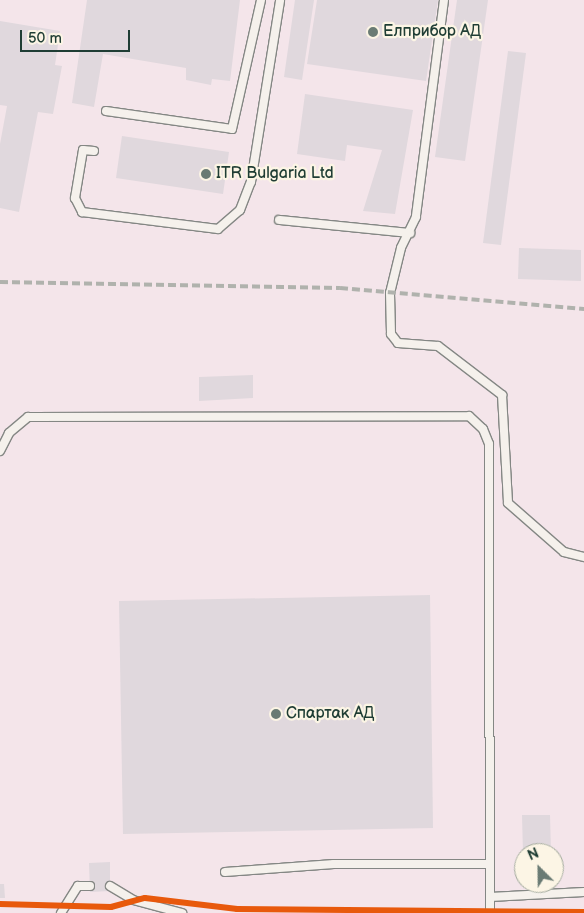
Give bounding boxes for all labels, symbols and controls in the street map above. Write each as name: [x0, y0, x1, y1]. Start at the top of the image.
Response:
scale bar: [22, 20, 132, 52]
place label: Елприбор АД: [383, 22, 481, 42]
marker: Елприбор АД: [367, 26, 379, 38]
text: 50 m: [28, 29, 62, 48]
place label: ITR Bulgaria Ltd: [216, 164, 334, 184]
marker: ITR Bulgaria Ltd: [200, 168, 212, 180]
place label: Спартак АД: [286, 704, 375, 724]
marker: Спартак АД: [270, 708, 282, 720]
north arrow: [514, 843, 564, 893]
text: N: [525, 845, 541, 865]

